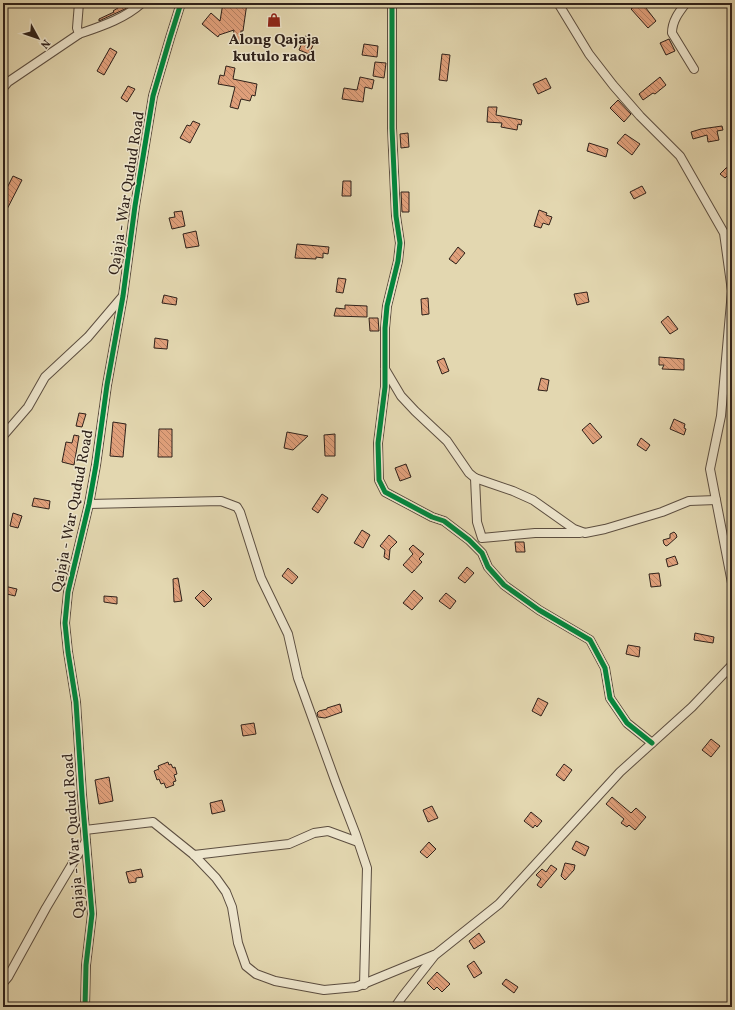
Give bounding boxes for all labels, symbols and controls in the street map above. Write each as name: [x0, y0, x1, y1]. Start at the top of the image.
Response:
shop icon: Along Qajaja kutulo raod: [266, 12, 282, 28]
north arrow: [18, 18, 58, 58]
place label: Along Qajaja kutulo raod: [229, 30, 319, 68]
text: N: [36, 36, 53, 51]
street label: Qajaja - War Qudud Road: [104, 110, 151, 277]
street label: Qajaja - War Qudud Road: [47, 428, 100, 595]
street label: Qajaja - War Qudud Road: [58, 753, 91, 919]

